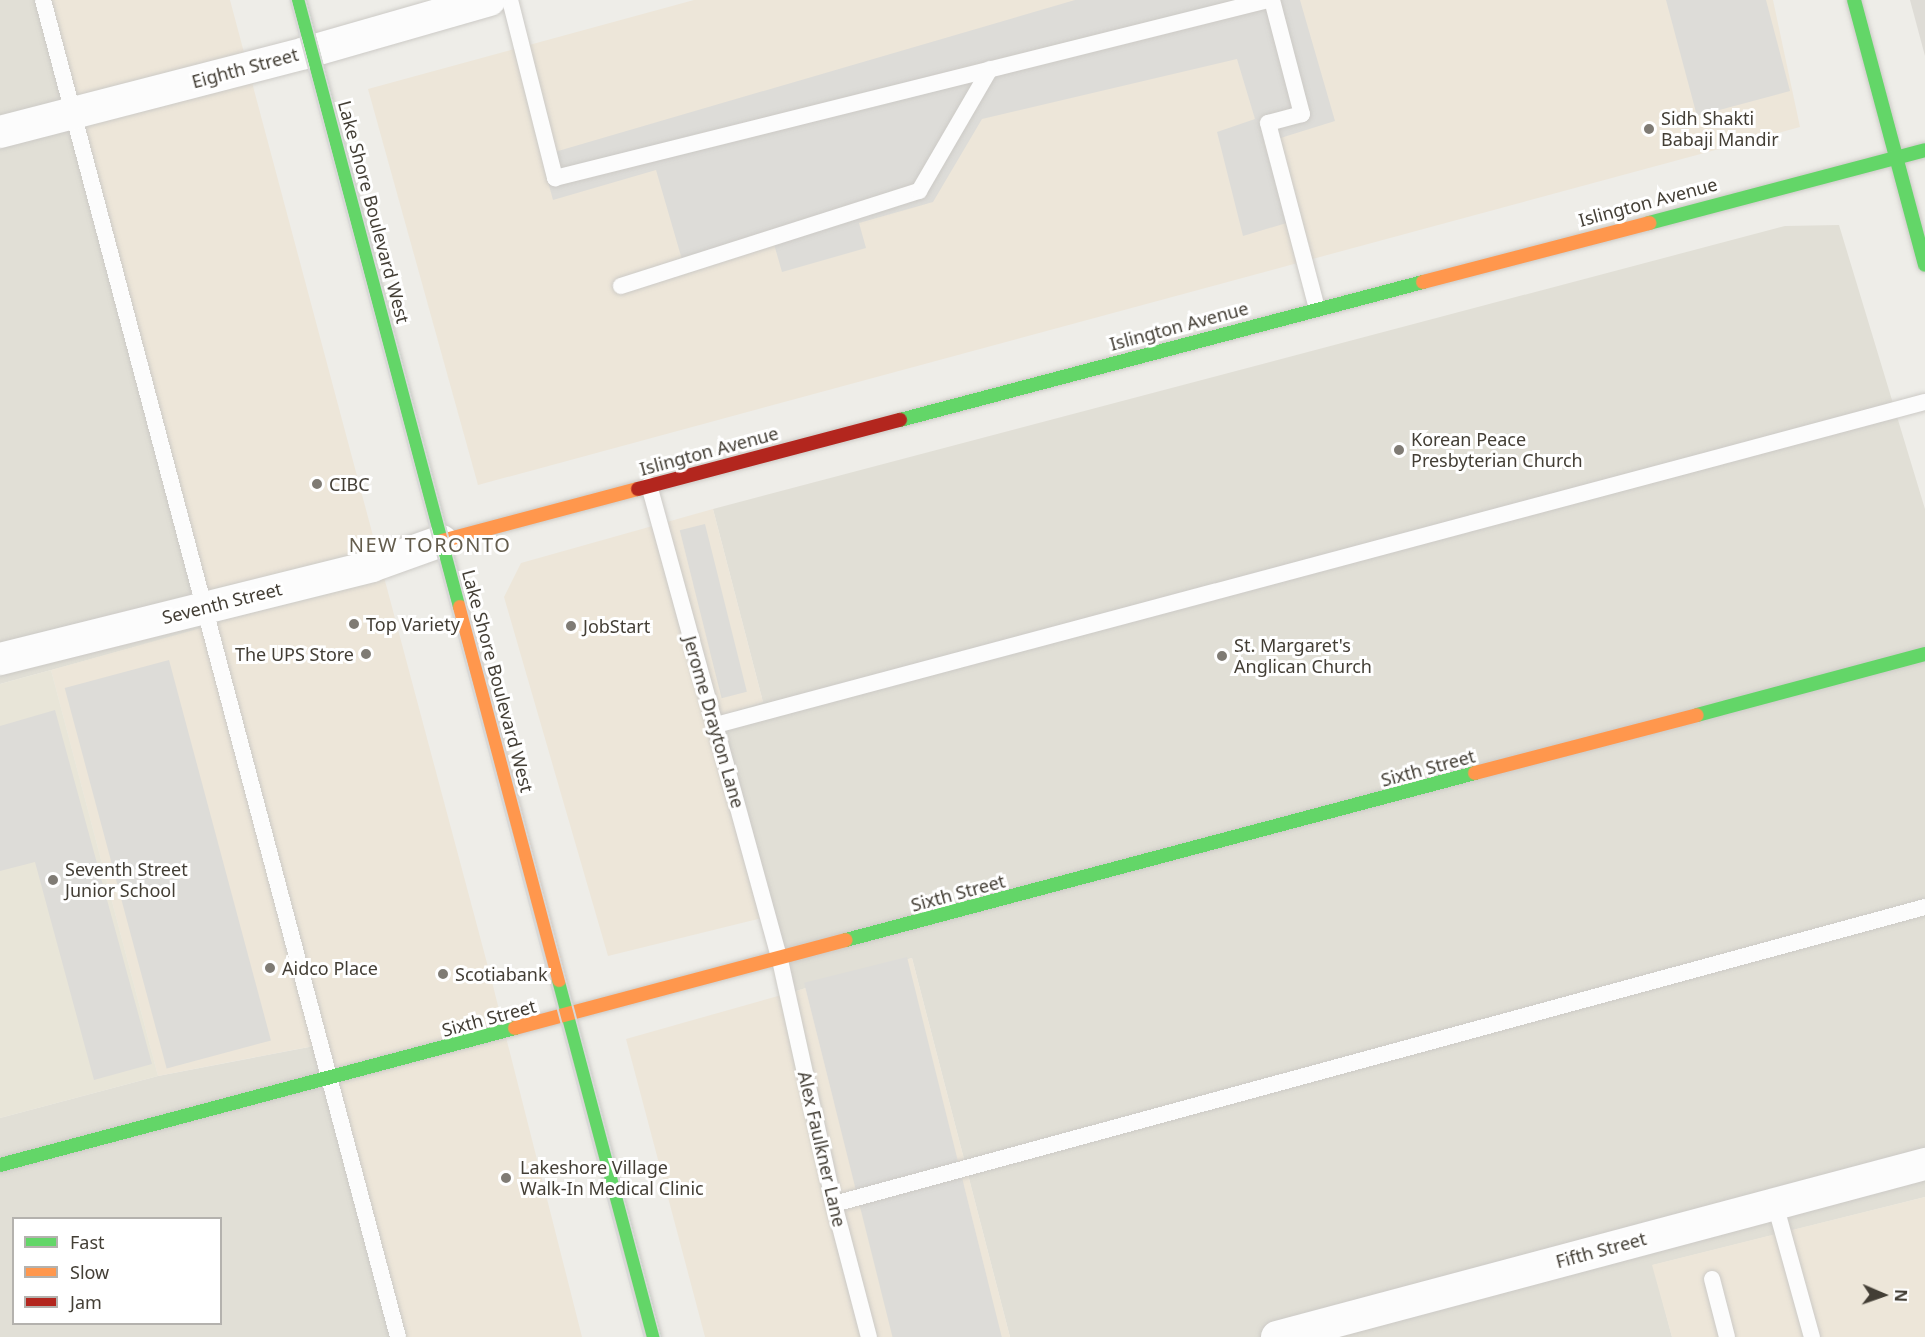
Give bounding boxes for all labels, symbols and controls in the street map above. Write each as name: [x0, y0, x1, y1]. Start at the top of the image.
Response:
street label: Eighth Street: [189, 43, 301, 93]
street label: Lake Shore Boulevard West: [334, 98, 414, 326]
place label: Sidh Shakti Babaji Mandir: [1661, 108, 1779, 150]
marker: Sidh Shakti Babaji Mandir: [1642, 122, 1656, 136]
street label: Islington Avenue: [1576, 173, 1720, 231]
street label: Islington Avenue: [1107, 297, 1251, 355]
street label: Islington Avenue: [637, 422, 781, 480]
place label: Korean Peace Presbyterian Church: [1411, 429, 1583, 472]
marker: Korean Peace Presbyterian Church: [1392, 443, 1406, 457]
place label: CIBC: [329, 473, 370, 495]
marker: CIBC: [310, 477, 324, 491]
district label: NEW TORONTO: [349, 532, 511, 556]
street label: Lake Shore Boulevard West: [458, 567, 538, 795]
street label: Seventh Street: [160, 578, 284, 628]
place label: Top Variety: [366, 613, 460, 635]
place label: JobStart: [583, 615, 650, 637]
marker: Top Variety: [347, 617, 361, 631]
marker: JobStart: [564, 619, 578, 633]
street label: Jerome Drayton Lane: [679, 633, 749, 811]
place label: St. Margaret's Anglican Church: [1234, 635, 1372, 678]
place label: The UPS Store: [235, 643, 354, 665]
marker: The UPS Store: [359, 647, 373, 661]
marker: St. Margaret's Anglican Church: [1215, 649, 1229, 663]
street label: Sixth Street: [1379, 745, 1477, 791]
place label: Seventh Street Junior School: [65, 859, 188, 902]
street label: Sixth Street: [909, 870, 1007, 916]
marker: Seventh Street Junior School: [46, 873, 60, 887]
place label: Aidco Place: [282, 957, 378, 979]
marker: Aidco Place: [263, 961, 277, 975]
place label: Scotiabank: [455, 963, 548, 985]
marker: Scotiabank: [436, 967, 450, 981]
street label: Sixth Street: [440, 995, 538, 1041]
street label: Alex Faulkner Lane: [794, 1069, 850, 1229]
place label: Lakeshore Village Walk-In Medical Clinic: [520, 1157, 704, 1200]
marker: Lakeshore Village Walk-In Medical Clinic: [497, 1169, 515, 1187]
legend: [12, 1217, 222, 1325]
street label: Fifth Street: [1553, 1228, 1649, 1272]
text: Fast: [70, 1230, 105, 1254]
text: Slow: [70, 1260, 109, 1284]
north arrow: [1853, 1265, 1913, 1325]
text: N: [1890, 1289, 1912, 1303]
text: Jam: [70, 1290, 102, 1314]

